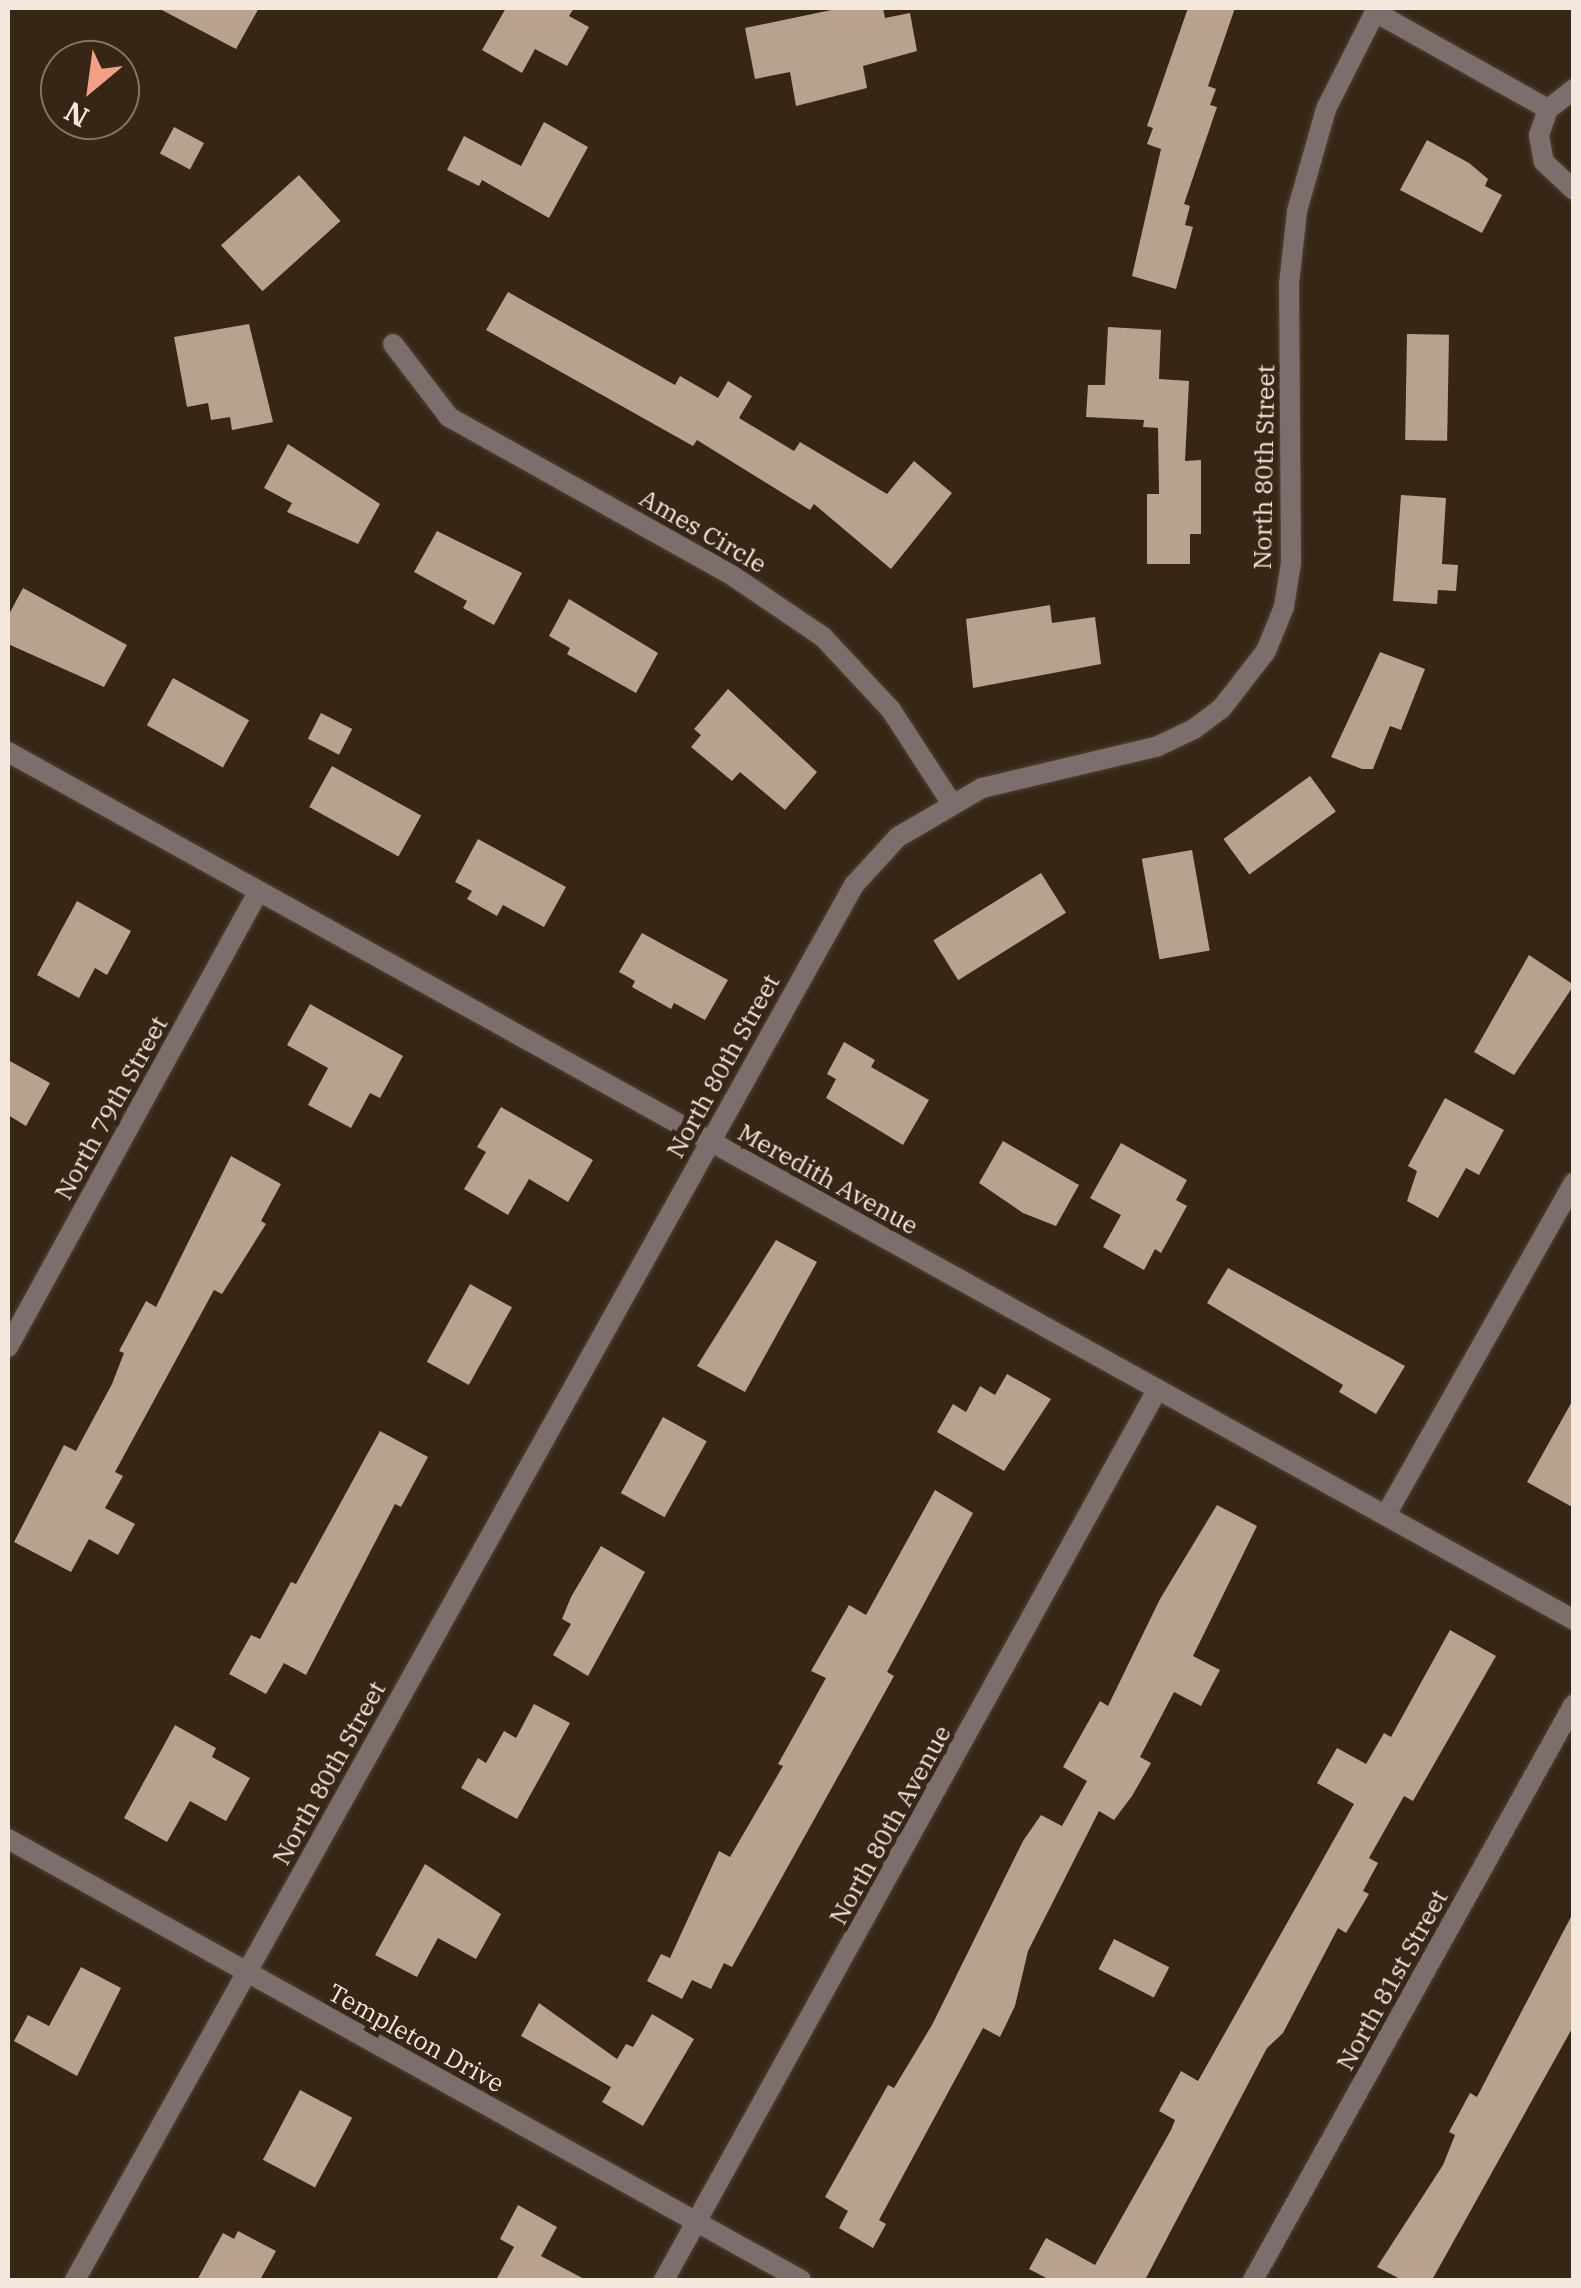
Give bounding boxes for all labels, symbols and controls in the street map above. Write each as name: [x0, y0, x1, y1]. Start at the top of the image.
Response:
north arrow: [40, 40, 140, 140]
text: N: [58, 93, 95, 136]
street label: North 80th Street: [1247, 364, 1281, 570]
street label: Ames Circle: [634, 483, 772, 579]
street label: North 80th Street: [660, 969, 786, 1163]
street label: North 79th Street: [48, 1011, 174, 1205]
street label: Meredith Avenue: [733, 1117, 923, 1241]
street label: North 80th Street: [266, 1676, 392, 1870]
street label: North 80th Avenue: [823, 1720, 957, 1930]
street label: North 81st Street: [1330, 1884, 1454, 2076]
street label: Templeton Drive: [323, 1977, 509, 2099]

